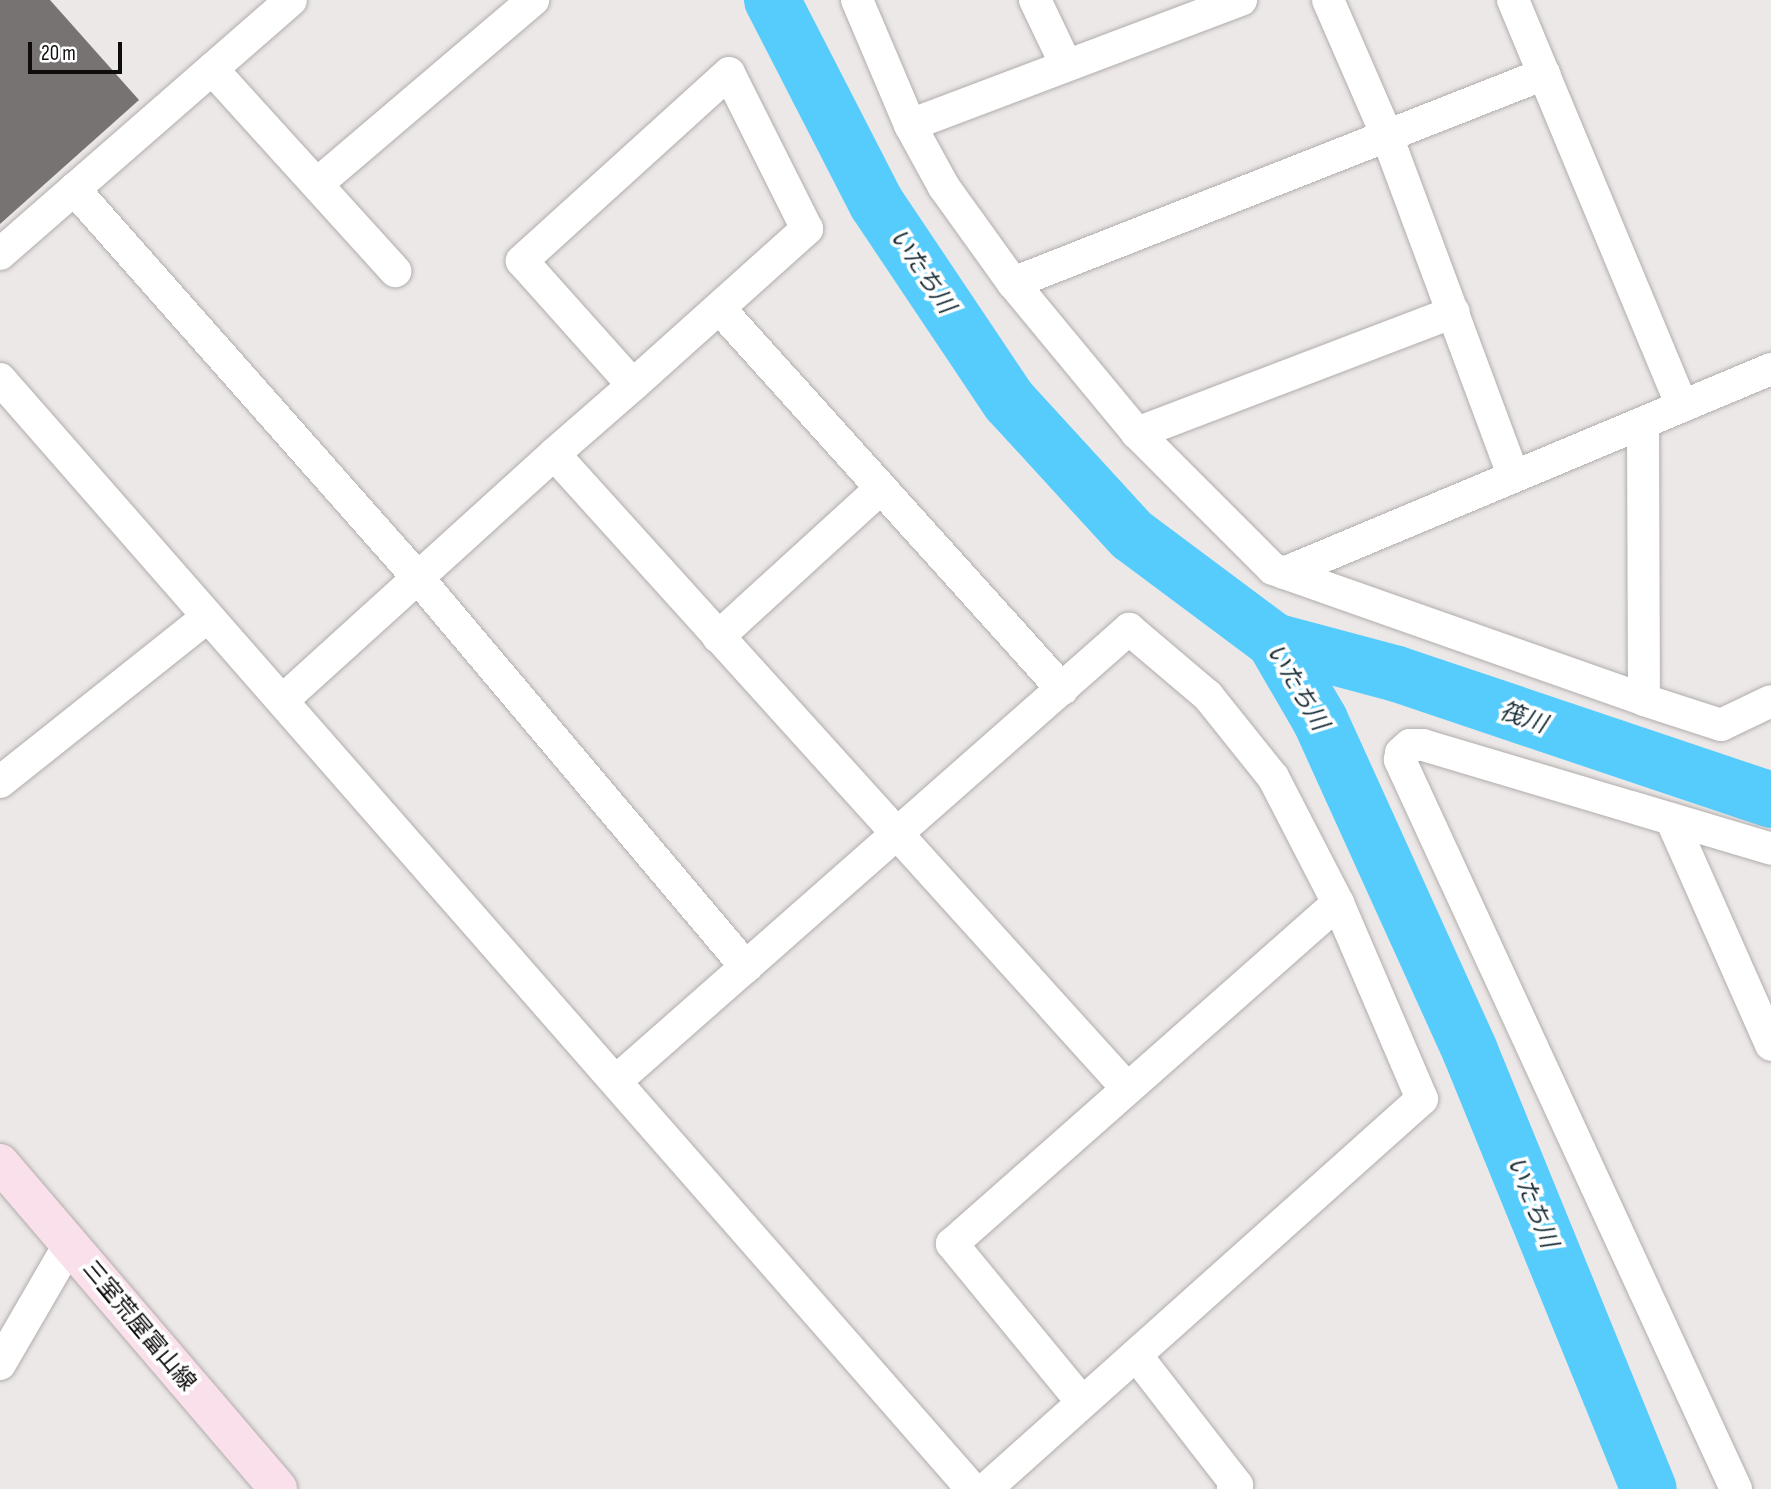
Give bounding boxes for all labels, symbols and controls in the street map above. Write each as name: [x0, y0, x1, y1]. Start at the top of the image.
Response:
scale bar: [32, 28, 126, 72]
text: 20 m: [41, 41, 76, 66]
water label: いたち川: [883, 223, 961, 319]
water label: いたち川: [1260, 638, 1334, 736]
water label: 筏川: [1496, 697, 1550, 739]
water label: いたち川: [1501, 1152, 1563, 1252]
street label: 三室荒屋富山線: [77, 1255, 201, 1397]

